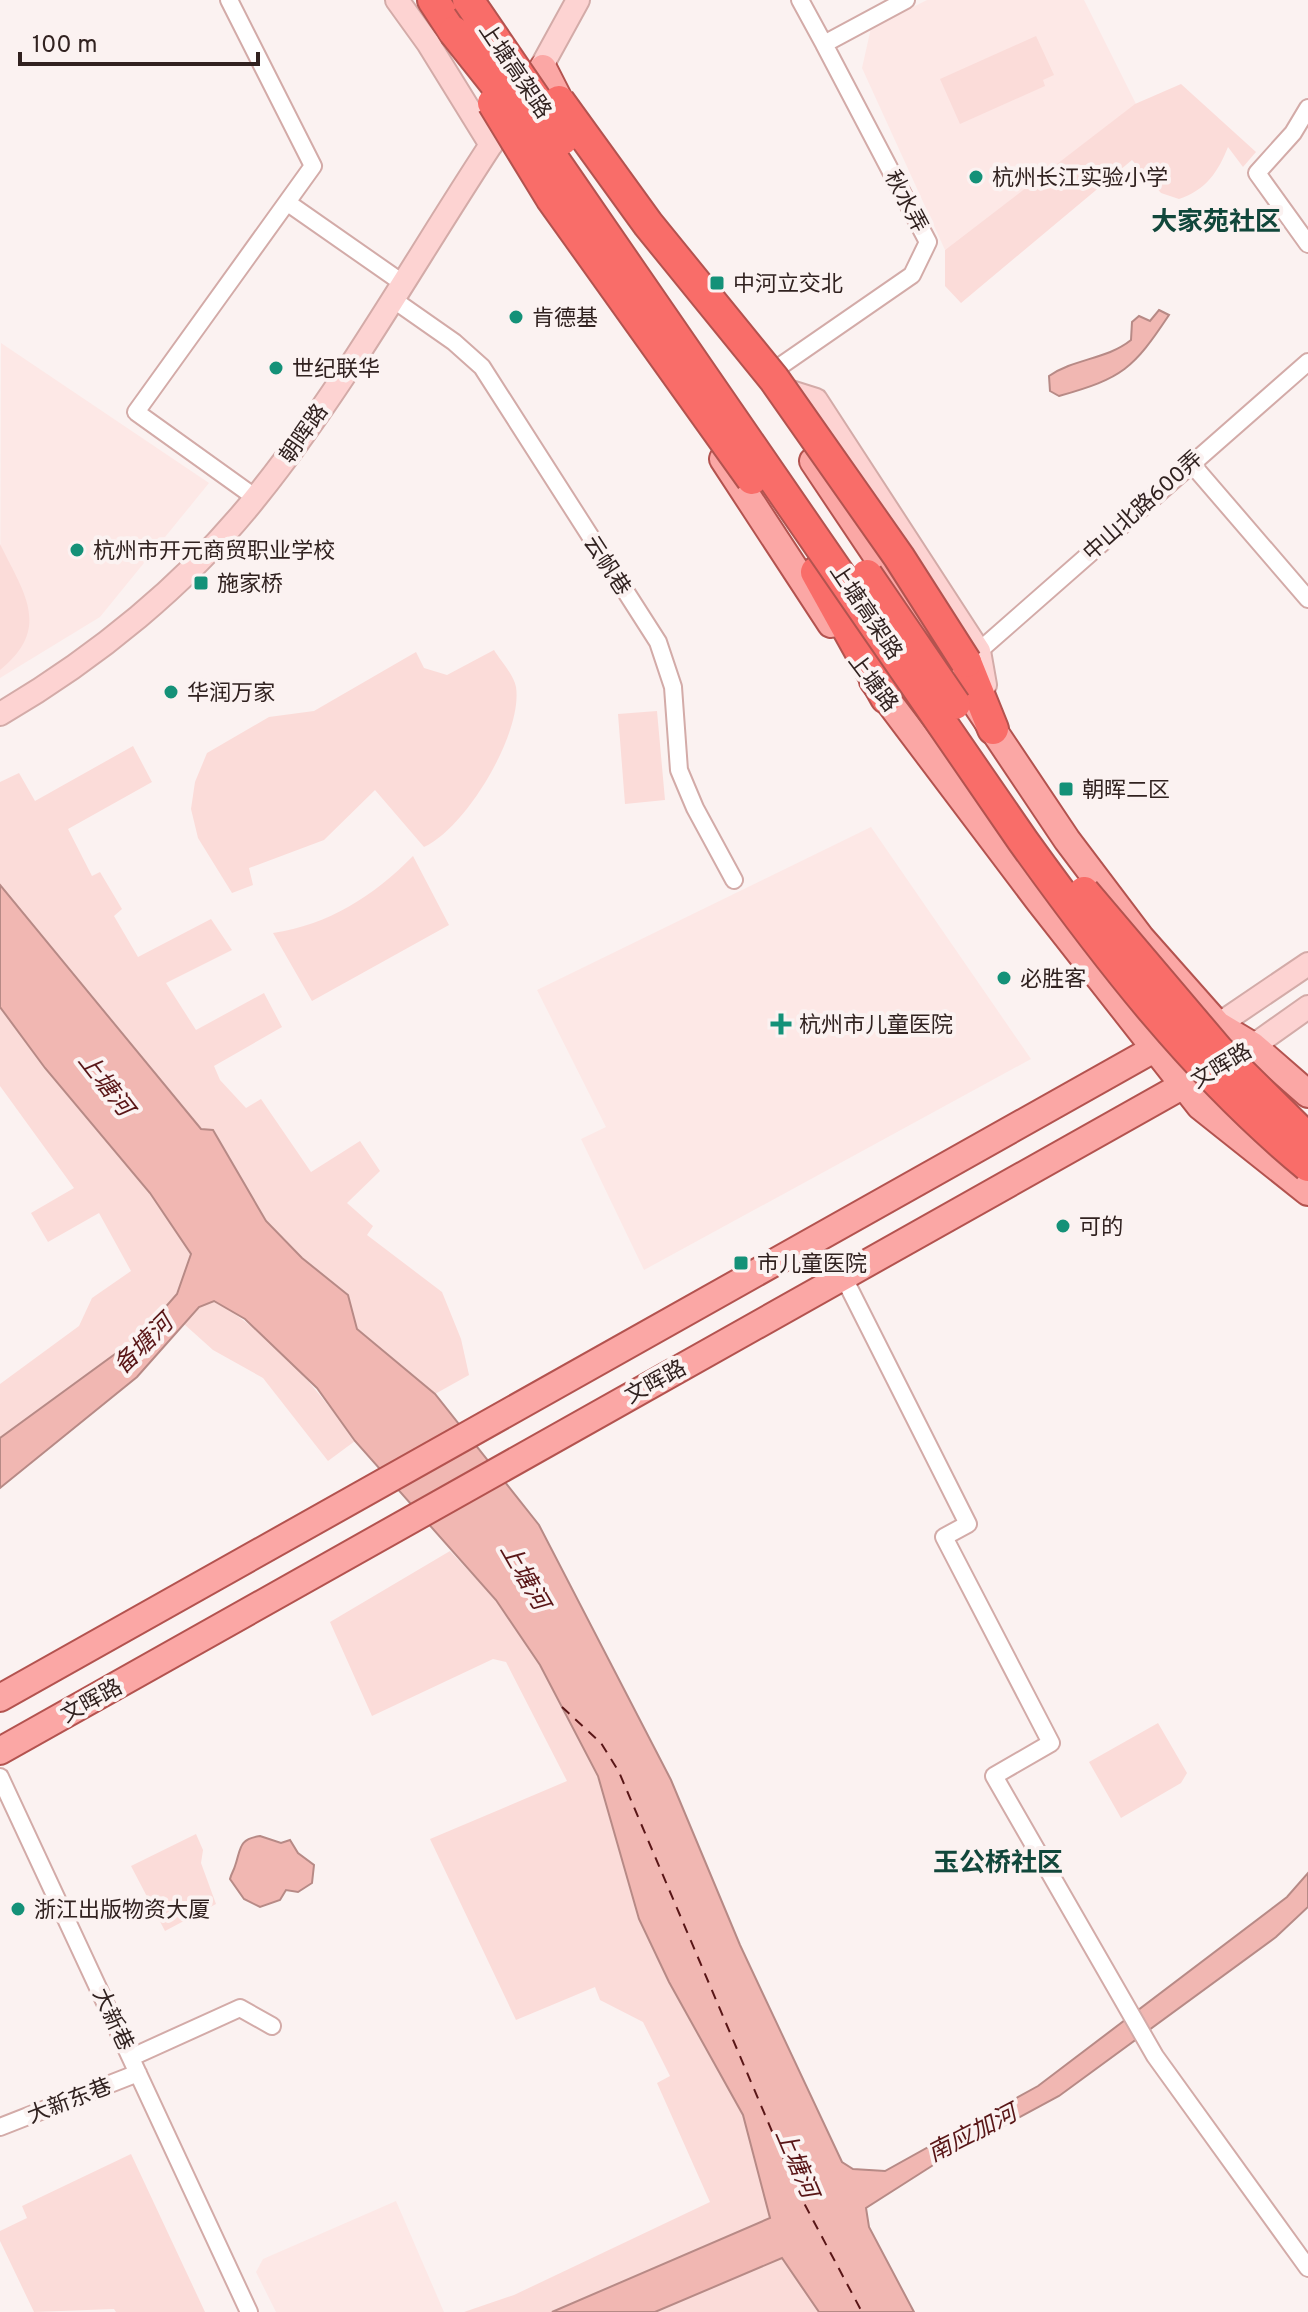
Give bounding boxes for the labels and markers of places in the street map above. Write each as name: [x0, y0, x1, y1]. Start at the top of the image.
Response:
place label: 杭州长江实验小学: [992, 166, 1168, 193]
marker: 杭州长江实验小学: [967, 168, 985, 186]
place label: 中河立交北: [733, 272, 843, 299]
marker: 中河立交北: [708, 274, 726, 292]
place label: 肯德基: [532, 306, 598, 333]
marker: 肯德基: [507, 308, 525, 326]
place label: 世纪联华: [292, 357, 380, 384]
marker: 世纪联华: [267, 359, 285, 377]
place label: 杭州市开元商贸职业学校: [93, 539, 335, 566]
marker: 杭州市开元商贸职业学校: [68, 541, 86, 559]
place label: 施家桥: [217, 572, 283, 599]
marker: 施家桥: [192, 574, 210, 592]
place label: 华润万家: [187, 681, 275, 708]
marker: 华润万家: [162, 683, 180, 701]
place label: 朝晖二区: [1082, 778, 1170, 805]
marker: 朝晖二区: [1057, 780, 1075, 798]
place label: 必胜客: [1020, 967, 1086, 994]
marker: 必胜客: [995, 969, 1013, 987]
marker: 杭州市儿童医院: [770, 1013, 792, 1035]
place label: 杭州市儿童医院: [799, 1013, 953, 1040]
place label: 可的: [1079, 1215, 1123, 1242]
marker: 可的: [1054, 1217, 1072, 1235]
place label: 市儿童医院: [757, 1252, 867, 1279]
marker: 市儿童医院: [732, 1254, 750, 1272]
place label: 浙江出版物资大厦: [34, 1898, 210, 1925]
marker: 浙江出版物资大厦: [9, 1900, 27, 1918]

